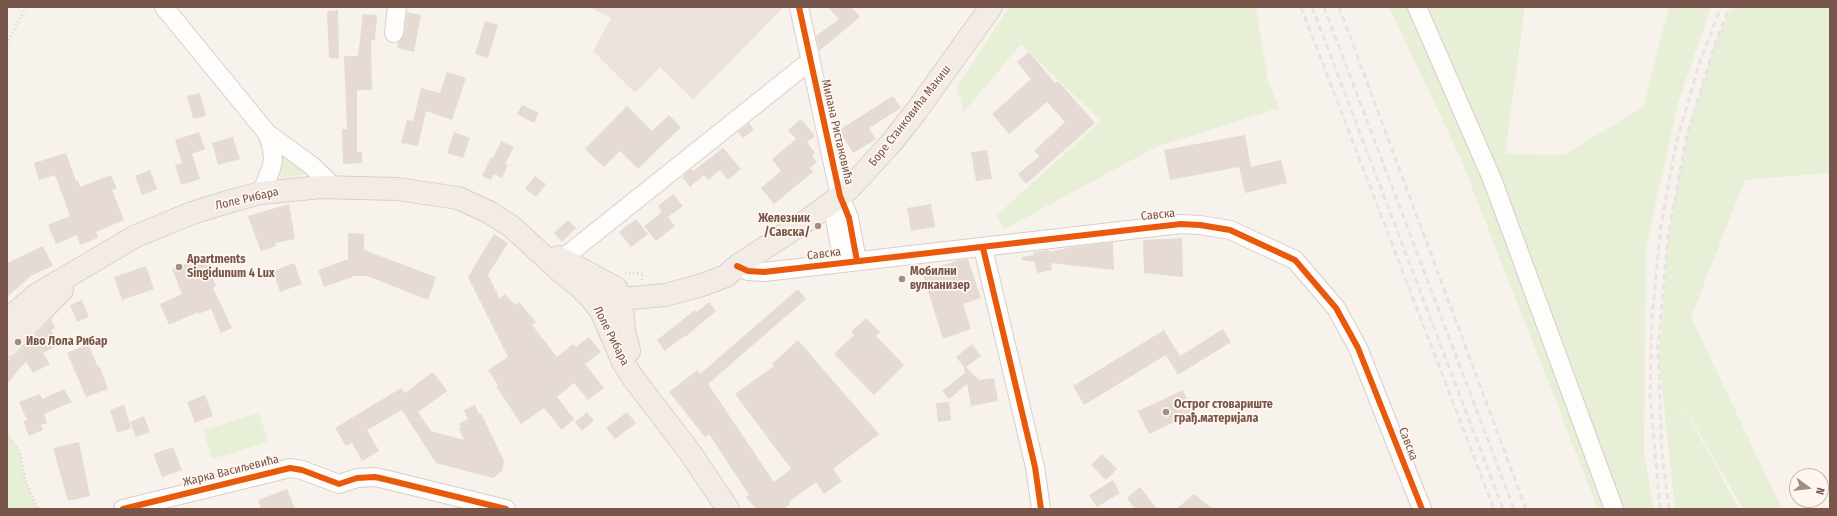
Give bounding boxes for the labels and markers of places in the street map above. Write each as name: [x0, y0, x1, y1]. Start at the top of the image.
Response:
place label: Железник /Савска/: [758, 212, 810, 240]
marker: Железник /Савска/: [813, 221, 823, 231]
place label: Apartments Singidunum 4 Lux: [187, 253, 275, 281]
marker: Apartments Singidunum 4 Lux: [174, 262, 184, 272]
place label: Мобилни вулканизер: [910, 265, 970, 293]
marker: Мобилни вулканизер: [897, 274, 907, 284]
place label: Иво Лола Рибар: [26, 335, 107, 349]
marker: Иво Лола Рибар: [13, 337, 23, 347]
place label: Острог стовариште грађ.материјала: [1174, 398, 1273, 426]
marker: Острог стовариште грађ.материјала: [1161, 407, 1171, 417]

